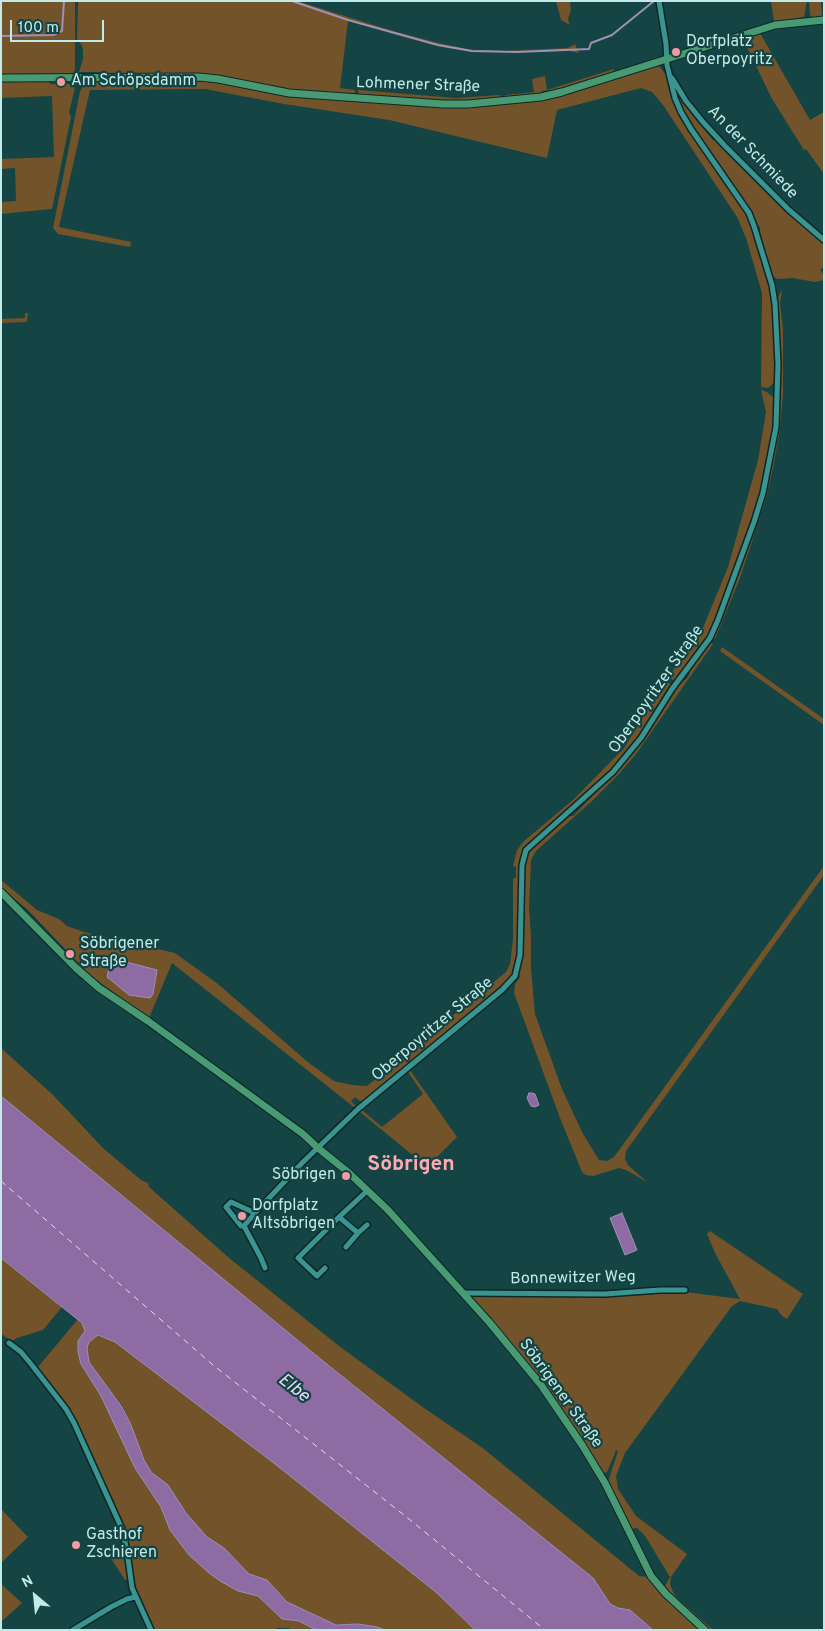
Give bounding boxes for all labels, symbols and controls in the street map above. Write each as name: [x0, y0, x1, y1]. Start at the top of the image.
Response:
scale bar: [12, 10, 106, 42]
text: 100 m: [18, 19, 59, 38]
place label: Dorfplatz Oberpoyritz: [686, 33, 773, 71]
marker: Dorfplatz Oberpoyritz: [670, 46, 682, 58]
place label: Am Schöpsdamm: [71, 72, 196, 92]
street label: Lohmener Straße: [356, 74, 480, 98]
marker: Am Schöpsdamm: [55, 76, 67, 88]
street label: An der Schmiede: [703, 102, 801, 204]
street label: Oberpoyritzer Straße: [606, 622, 708, 758]
place label: Söbrigener Straße: [80, 935, 160, 973]
marker: Söbrigener Straße: [64, 948, 76, 960]
street label: Oberpoyritzer Straße: [369, 974, 497, 1086]
district label: Söbrigen: [367, 1153, 455, 1179]
place label: Söbrigen: [272, 1166, 336, 1186]
marker: Söbrigen: [340, 1170, 352, 1182]
place label: Dorfplatz Altsöbrigen: [252, 1197, 335, 1235]
marker: Dorfplatz Altsöbrigen: [236, 1210, 248, 1222]
street label: Bonnewitzer Weg: [510, 1268, 636, 1290]
street label: Söbrigener Straße: [514, 1336, 606, 1452]
water label: Elbe: [273, 1370, 313, 1408]
place label: Gasthof Zschieren: [86, 1526, 157, 1564]
marker: Gasthof Zschieren: [70, 1539, 82, 1551]
north arrow: [10, 1571, 60, 1621]
text: N: [19, 1572, 36, 1592]

